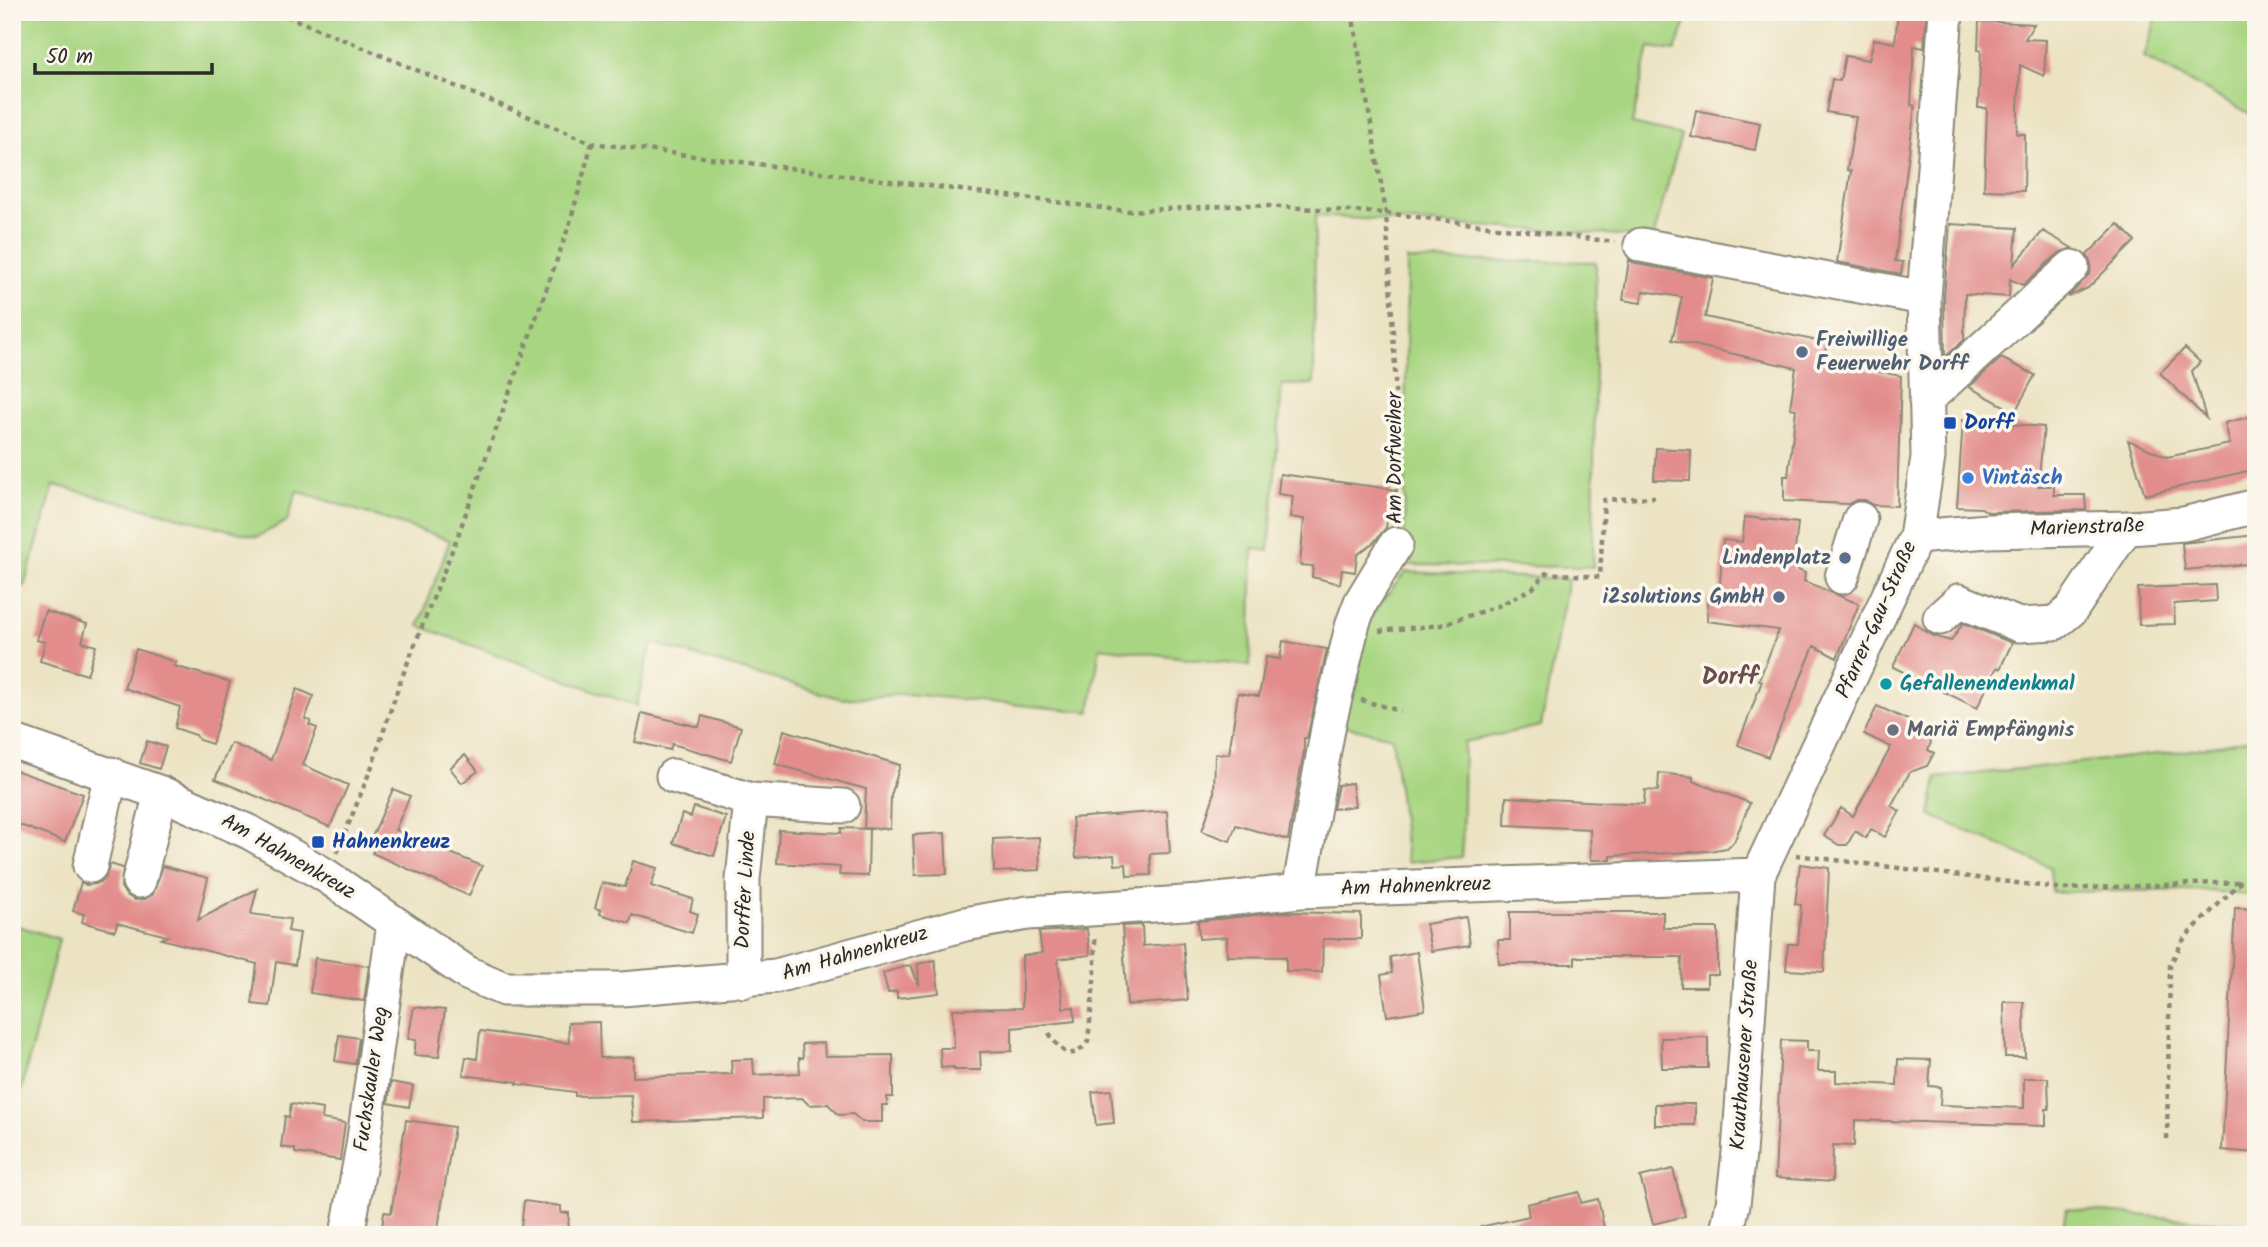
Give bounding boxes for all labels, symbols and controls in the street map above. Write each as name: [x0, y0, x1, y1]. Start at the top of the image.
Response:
scale bar: [35, 32, 212, 76]
text: 50 m: [46, 41, 93, 74]
place label: Freiwillige Feuerwehr Dorff: [1816, 324, 1970, 381]
marker: Freiwillige Feuerwehr Dorff: [1794, 344, 1810, 360]
street label: Am Dorfweiher: [1379, 391, 1412, 524]
place label: Dorff: [1964, 407, 2015, 440]
marker: Dorff: [1942, 415, 1958, 431]
place label: Vintäsch: [1982, 462, 2063, 495]
marker: Vintäsch: [1960, 470, 1976, 486]
street label: Marienstraße: [2029, 509, 2145, 546]
street label: Pfarrer-Gau-Straße: [1827, 535, 1927, 704]
place label: Lindenplatz: [1722, 542, 1831, 575]
marker: Lindenplatz: [1837, 550, 1853, 566]
place label: i2solutions GmbH: [1603, 581, 1765, 614]
marker: i2solutions GmbH: [1771, 589, 1787, 605]
district label: Dorff: [1702, 658, 1761, 697]
place label: Gefallenendenkmal: [1900, 668, 2075, 701]
marker: Gefallenendenkmal: [1878, 676, 1894, 692]
place label: Mariä Empfängnis: [1907, 714, 2075, 747]
marker: Mariä Empfängnis: [1885, 722, 1901, 738]
street label: Am Hahnenkreuz: [215, 805, 361, 909]
place label: Hahnenkreuz: [332, 826, 450, 859]
street label: Dorffer Linde: [726, 830, 766, 950]
marker: Hahnenkreuz: [310, 834, 326, 850]
street label: Am Hahnenkreuz: [1340, 868, 1492, 906]
street label: Am Hahnenkreuz: [778, 917, 932, 991]
street label: Krauthausener Straße: [1722, 958, 1768, 1151]
street label: Fuchskauler Weg: [345, 1004, 399, 1154]

